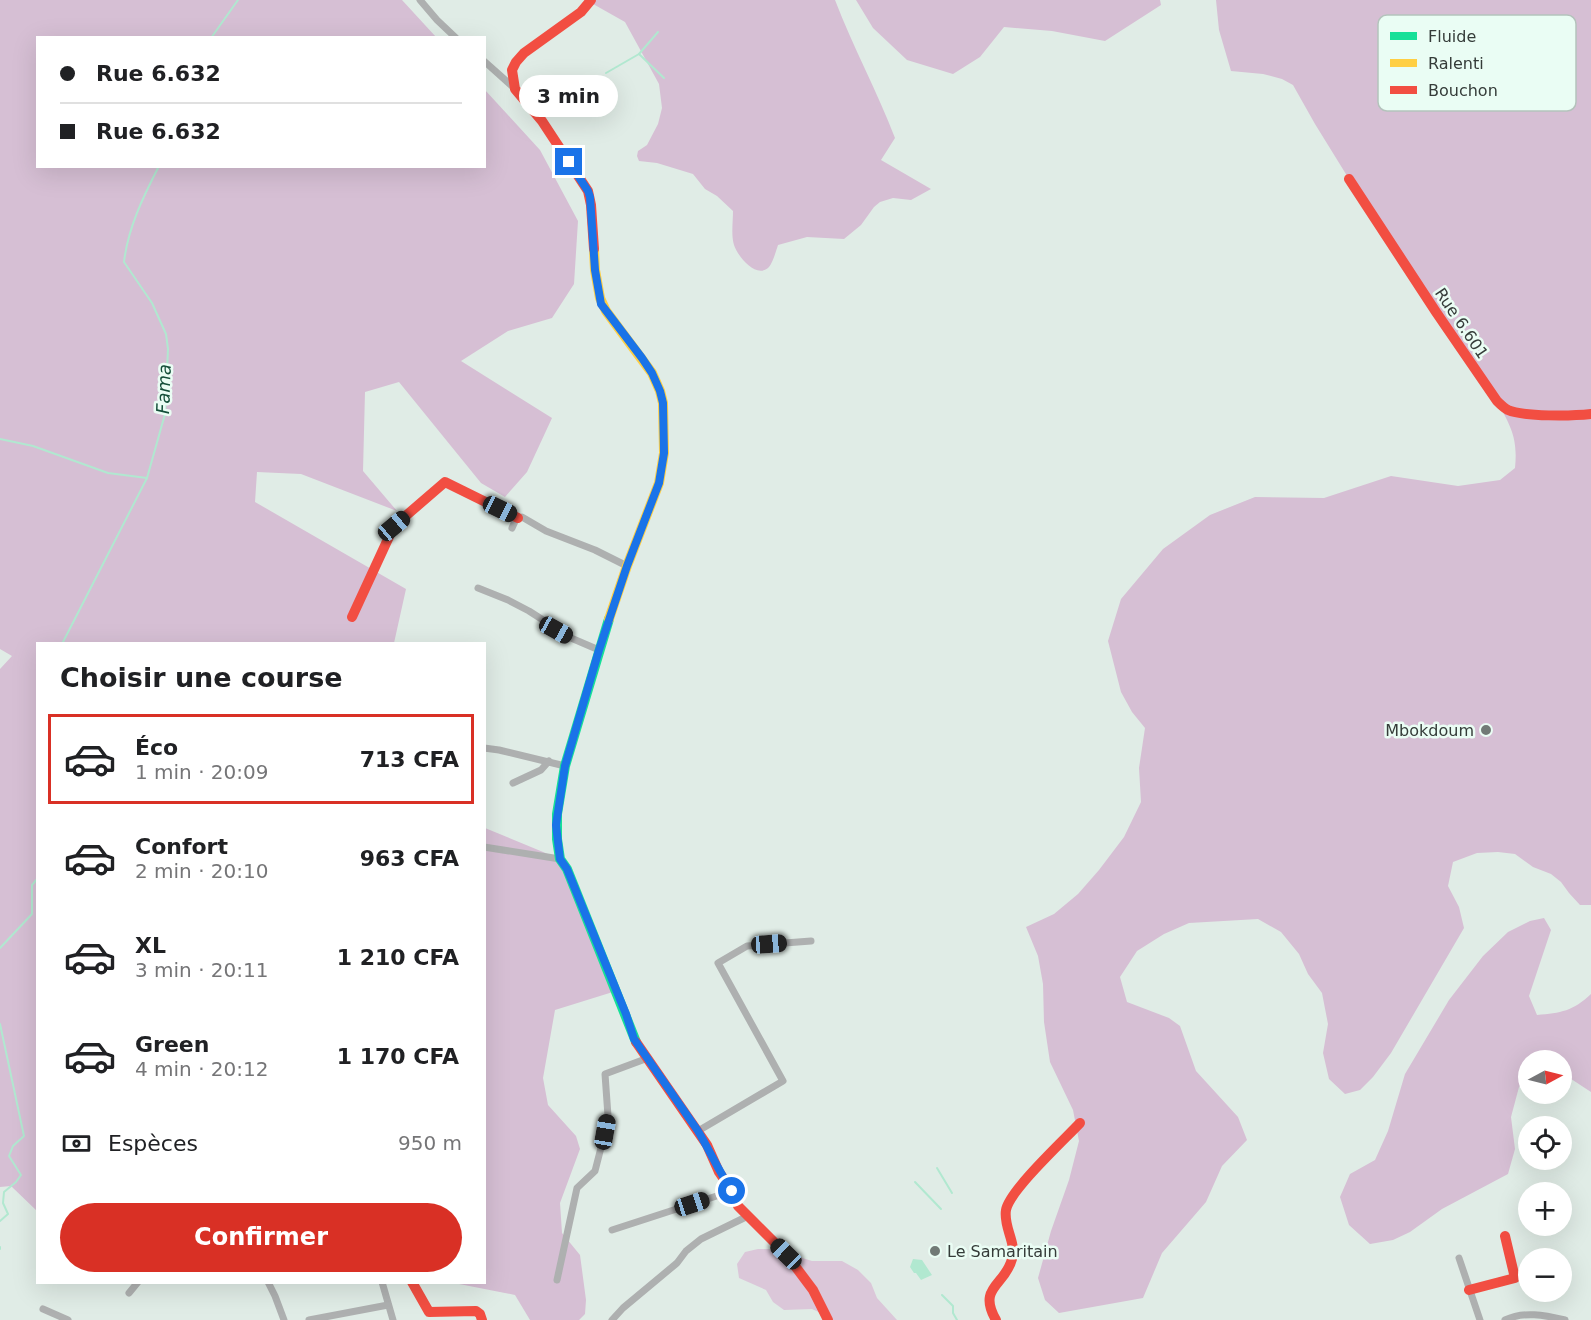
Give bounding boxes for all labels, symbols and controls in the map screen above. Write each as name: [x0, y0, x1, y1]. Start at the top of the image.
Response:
legend: [1378, 15, 1576, 111]
text: Fluide: [1428, 27, 1476, 46]
text: Ralenti: [1428, 54, 1484, 73]
text: Rue 6.632: [96, 61, 221, 86]
callout: 3 min: [520, 75, 618, 117]
text: Bouchon: [1428, 81, 1498, 100]
text: 3 min: [537, 84, 600, 108]
text: Rue 6.632: [96, 119, 221, 144]
route end: [555, 148, 582, 175]
street label: Rue 6.601: [1431, 284, 1492, 362]
water label: Fama: [152, 364, 175, 414]
car: [480, 493, 520, 525]
car: [374, 508, 414, 544]
car: [536, 613, 576, 647]
text: Choisir une course: [60, 662, 343, 693]
place label: Mbokdoum: [1385, 721, 1474, 740]
marker: Mbokdoum: [1479, 723, 1493, 737]
icon: car: [63, 732, 117, 786]
text: Éco: [135, 735, 178, 760]
text: 713 CFA: [360, 747, 459, 772]
text: 1 min · 20:09: [135, 760, 269, 784]
icon: car: [63, 831, 117, 885]
text: Confort: [135, 834, 228, 859]
text: 963 CFA: [360, 846, 459, 871]
text: 2 min · 20:10: [135, 859, 269, 883]
icon: car: [63, 930, 117, 984]
text: XL: [135, 933, 166, 958]
car: [750, 934, 788, 954]
text: 1 210 CFA: [337, 945, 459, 970]
text: 3 min · 20:11: [135, 958, 269, 982]
icon: car: [63, 1029, 117, 1083]
text: Green: [135, 1032, 209, 1057]
text: 1 170 CFA: [337, 1044, 459, 1069]
north arrow: [1518, 1050, 1572, 1104]
map controls: [1518, 1050, 1572, 1302]
text: 4 min · 20:12: [135, 1057, 269, 1081]
car: [593, 1113, 617, 1151]
button: locate: [1518, 1116, 1572, 1170]
icon: cash: [60, 1127, 93, 1160]
text: Espèces: [108, 1131, 198, 1156]
text: 950 m: [398, 1131, 462, 1155]
route start: [718, 1177, 745, 1204]
button: +: [1518, 1182, 1572, 1236]
car: [672, 1190, 712, 1218]
button: Confirmer: [60, 1203, 462, 1272]
car: [767, 1235, 805, 1273]
place label: Le Samaritain: [947, 1242, 1058, 1261]
marker: Le Samaritain: [928, 1244, 942, 1258]
button: −: [1518, 1248, 1572, 1302]

